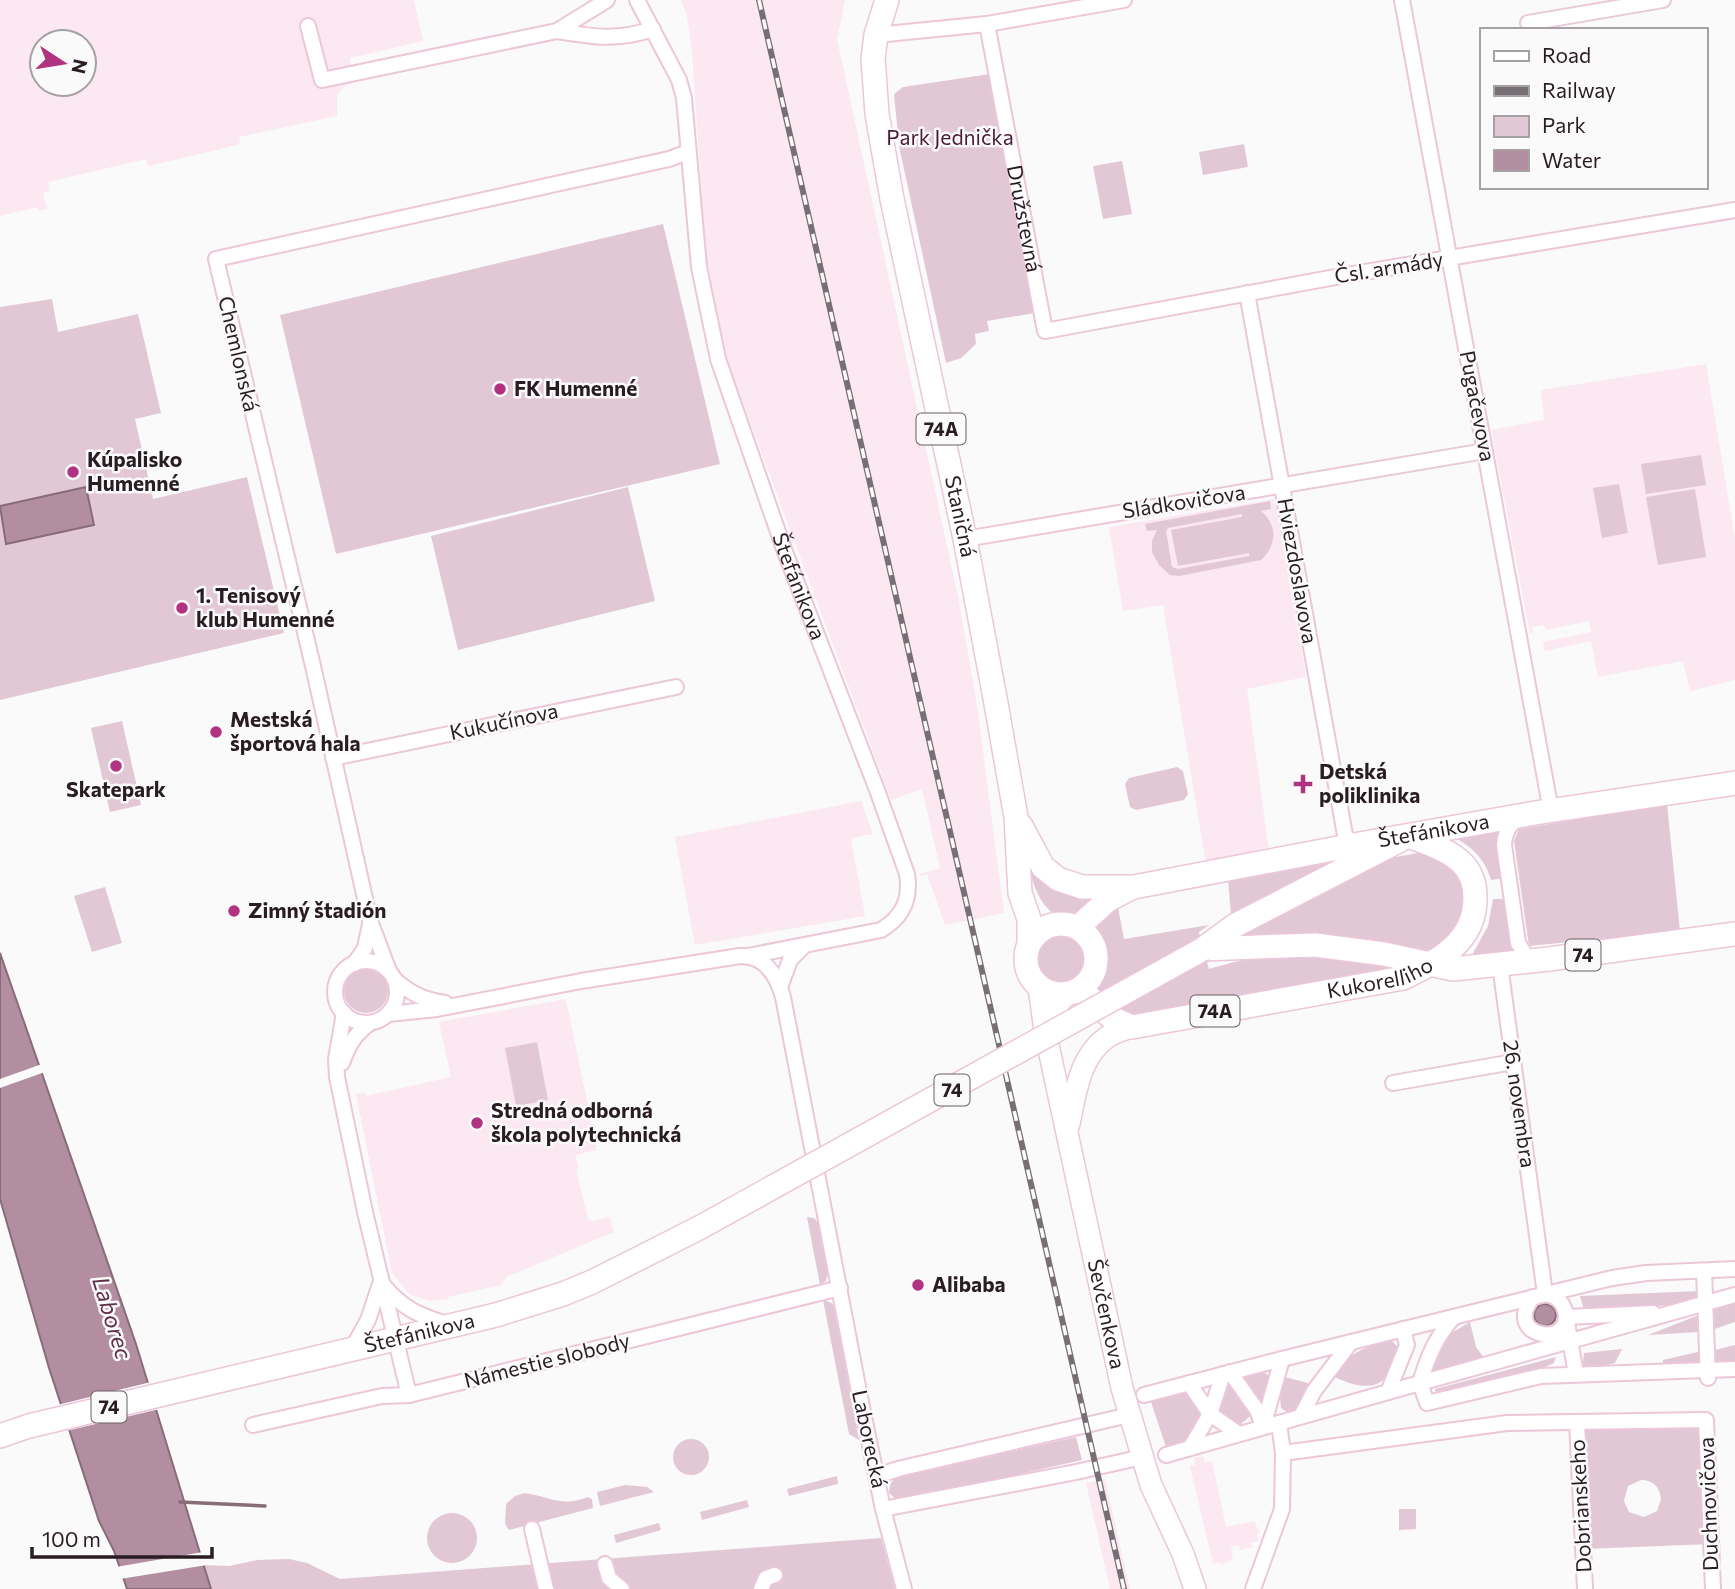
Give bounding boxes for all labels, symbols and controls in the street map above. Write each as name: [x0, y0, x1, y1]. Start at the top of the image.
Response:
north arrow: [28, 28, 98, 98]
legend: [1480, 28, 1707, 189]
text: Road: [1542, 42, 1591, 67]
text: N: [67, 57, 93, 76]
text: Railway: [1542, 77, 1616, 102]
text: Park: [1542, 112, 1586, 137]
park label: Park Jednička: [886, 124, 1014, 149]
text: Water: [1542, 147, 1601, 172]
street label: Družstevná: [1003, 163, 1048, 274]
street label: Čsl. armády: [1333, 246, 1445, 287]
street label: Chemlonská: [214, 294, 265, 414]
street label: Pugačevova: [1455, 348, 1501, 463]
place label: FK Humenné: [514, 375, 637, 400]
marker: FK Humenné: [492, 381, 508, 397]
road number: 74A: [916, 414, 965, 444]
place label: Kúpalisko Humenné: [87, 446, 182, 495]
marker: Kúpalisko Humenné: [65, 464, 81, 480]
street label: Staničná: [941, 473, 982, 559]
street label: Sládkovičova: [1121, 478, 1247, 523]
street label: Hviezdoslavova: [1273, 496, 1324, 646]
street label: Štefánikova: [768, 529, 832, 643]
place label: 1. Tenisový klub Humenné: [196, 582, 335, 631]
marker: 1. Tenisový klub Humenné: [174, 600, 190, 616]
street label: Kukučínova: [447, 697, 560, 744]
place label: Mestská športová hala: [230, 706, 360, 755]
marker: Mestská športová hala: [208, 724, 224, 740]
marker: Skatepark: [108, 758, 124, 774]
place label: Detská poliklinika: [1319, 758, 1420, 807]
marker: Detská poliklinika: [1293, 774, 1313, 794]
place label: Skatepark: [66, 776, 166, 801]
street label: Štefánikova: [1376, 807, 1491, 852]
place label: Zimný štadión: [248, 897, 386, 922]
marker: Zimný štadión: [226, 903, 242, 919]
road number: 74: [1566, 939, 1600, 970]
street label: Kukorelliho: [1325, 951, 1437, 1003]
road number: 74A: [1190, 995, 1240, 1026]
street label: 26. novembra: [1499, 1038, 1542, 1169]
road number: 74: [934, 1074, 970, 1106]
place label: Stredná odborná škola polytechnická: [491, 1097, 681, 1146]
marker: Stredná odborná škola polytechnická: [469, 1115, 485, 1131]
street label: Ševčenkova: [1084, 1257, 1132, 1371]
place label: Alibaba: [932, 1271, 1006, 1296]
water label: Laborec: [87, 1273, 139, 1363]
marker: Alibaba: [910, 1277, 926, 1293]
street label: Štefánikova: [361, 1307, 477, 1357]
street label: Námestie slobody: [461, 1327, 632, 1392]
street label: Laborecká: [848, 1387, 893, 1490]
road number: 74: [92, 1392, 126, 1422]
street label: Duchnovičova: [1693, 1437, 1722, 1572]
street label: Dobrianskeho: [1564, 1439, 1595, 1573]
scale bar: [32, 1516, 212, 1560]
text: 100 m: [42, 1526, 101, 1551]

